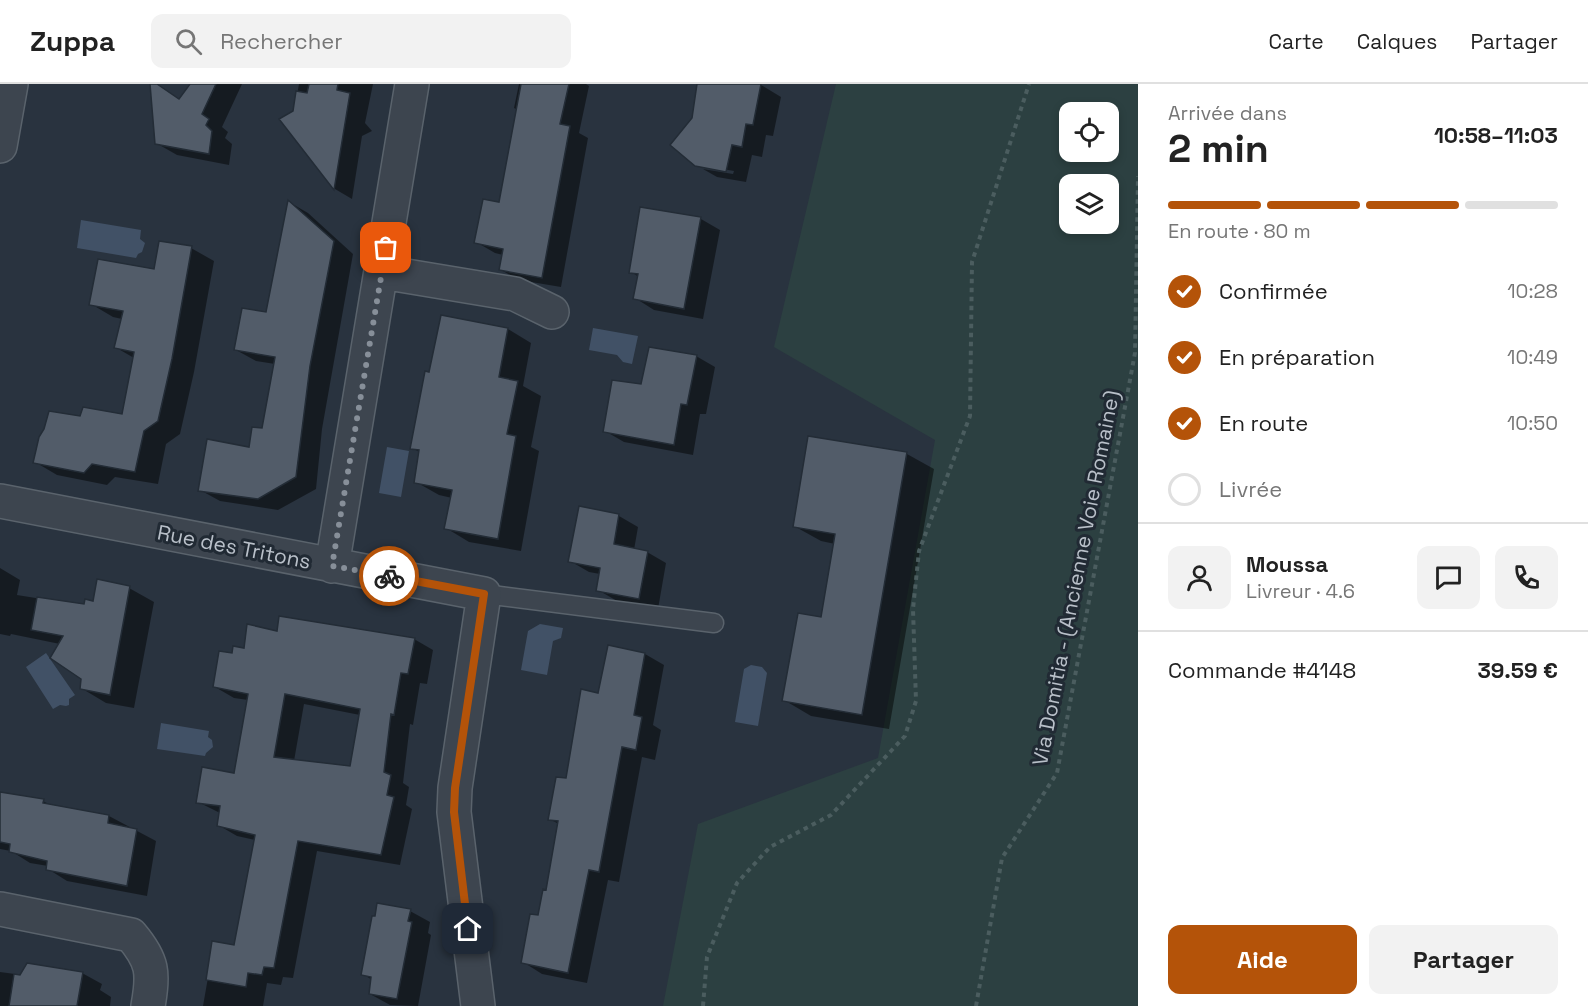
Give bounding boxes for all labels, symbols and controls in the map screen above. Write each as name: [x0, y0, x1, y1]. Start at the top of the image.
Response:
search box: [151, 14, 571, 68]
text: Zuppa: [30, 23, 115, 59]
icon: search: [172, 25, 205, 58]
text: Rechercher: [220, 27, 343, 55]
text: Carte: [1269, 28, 1324, 55]
text: Calques: [1357, 28, 1437, 55]
text: Partager: [1470, 28, 1558, 55]
text: Arrivée dans: [1168, 100, 1287, 126]
map controls: [1059, 102, 1119, 234]
button: locate: [1059, 102, 1119, 162]
text: 10:58–11:03: [1434, 121, 1558, 149]
text: 2 min: [1168, 124, 1269, 173]
button: layers: [1059, 174, 1119, 234]
text: En route · 80 m: [1168, 218, 1311, 244]
pin: [360, 222, 411, 273]
icon: bag: [369, 231, 402, 264]
icon: check: [1168, 275, 1201, 308]
text: Confirmée: [1219, 277, 1328, 305]
text: 10:28: [1507, 278, 1558, 304]
icon: check: [1168, 341, 1201, 374]
text: En préparation: [1219, 343, 1375, 371]
text: 10:49: [1507, 344, 1558, 370]
street label: Via Domitia - (Ancienne Voie Romaine): [1026, 388, 1125, 768]
icon: check: [1168, 407, 1201, 440]
text: En route: [1219, 409, 1308, 437]
text: 10:50: [1507, 410, 1558, 436]
text: Livrée: [1219, 475, 1282, 503]
street label: Rue des Tritons: [155, 518, 313, 575]
courier: [359, 546, 419, 606]
button: person: [1168, 546, 1231, 609]
button: chat: [1417, 546, 1480, 609]
button: phone: [1495, 546, 1558, 609]
text: Moussa: [1246, 550, 1328, 578]
icon: bike: [373, 560, 406, 593]
text: Livreur · 4.6: [1246, 578, 1355, 604]
text: Commande #4148: [1168, 656, 1356, 684]
text: 39.59 €: [1477, 656, 1558, 684]
pin: [442, 903, 493, 954]
icon: home: [451, 912, 484, 945]
button: Aide: [1168, 925, 1357, 994]
button: Partager: [1369, 925, 1558, 994]

